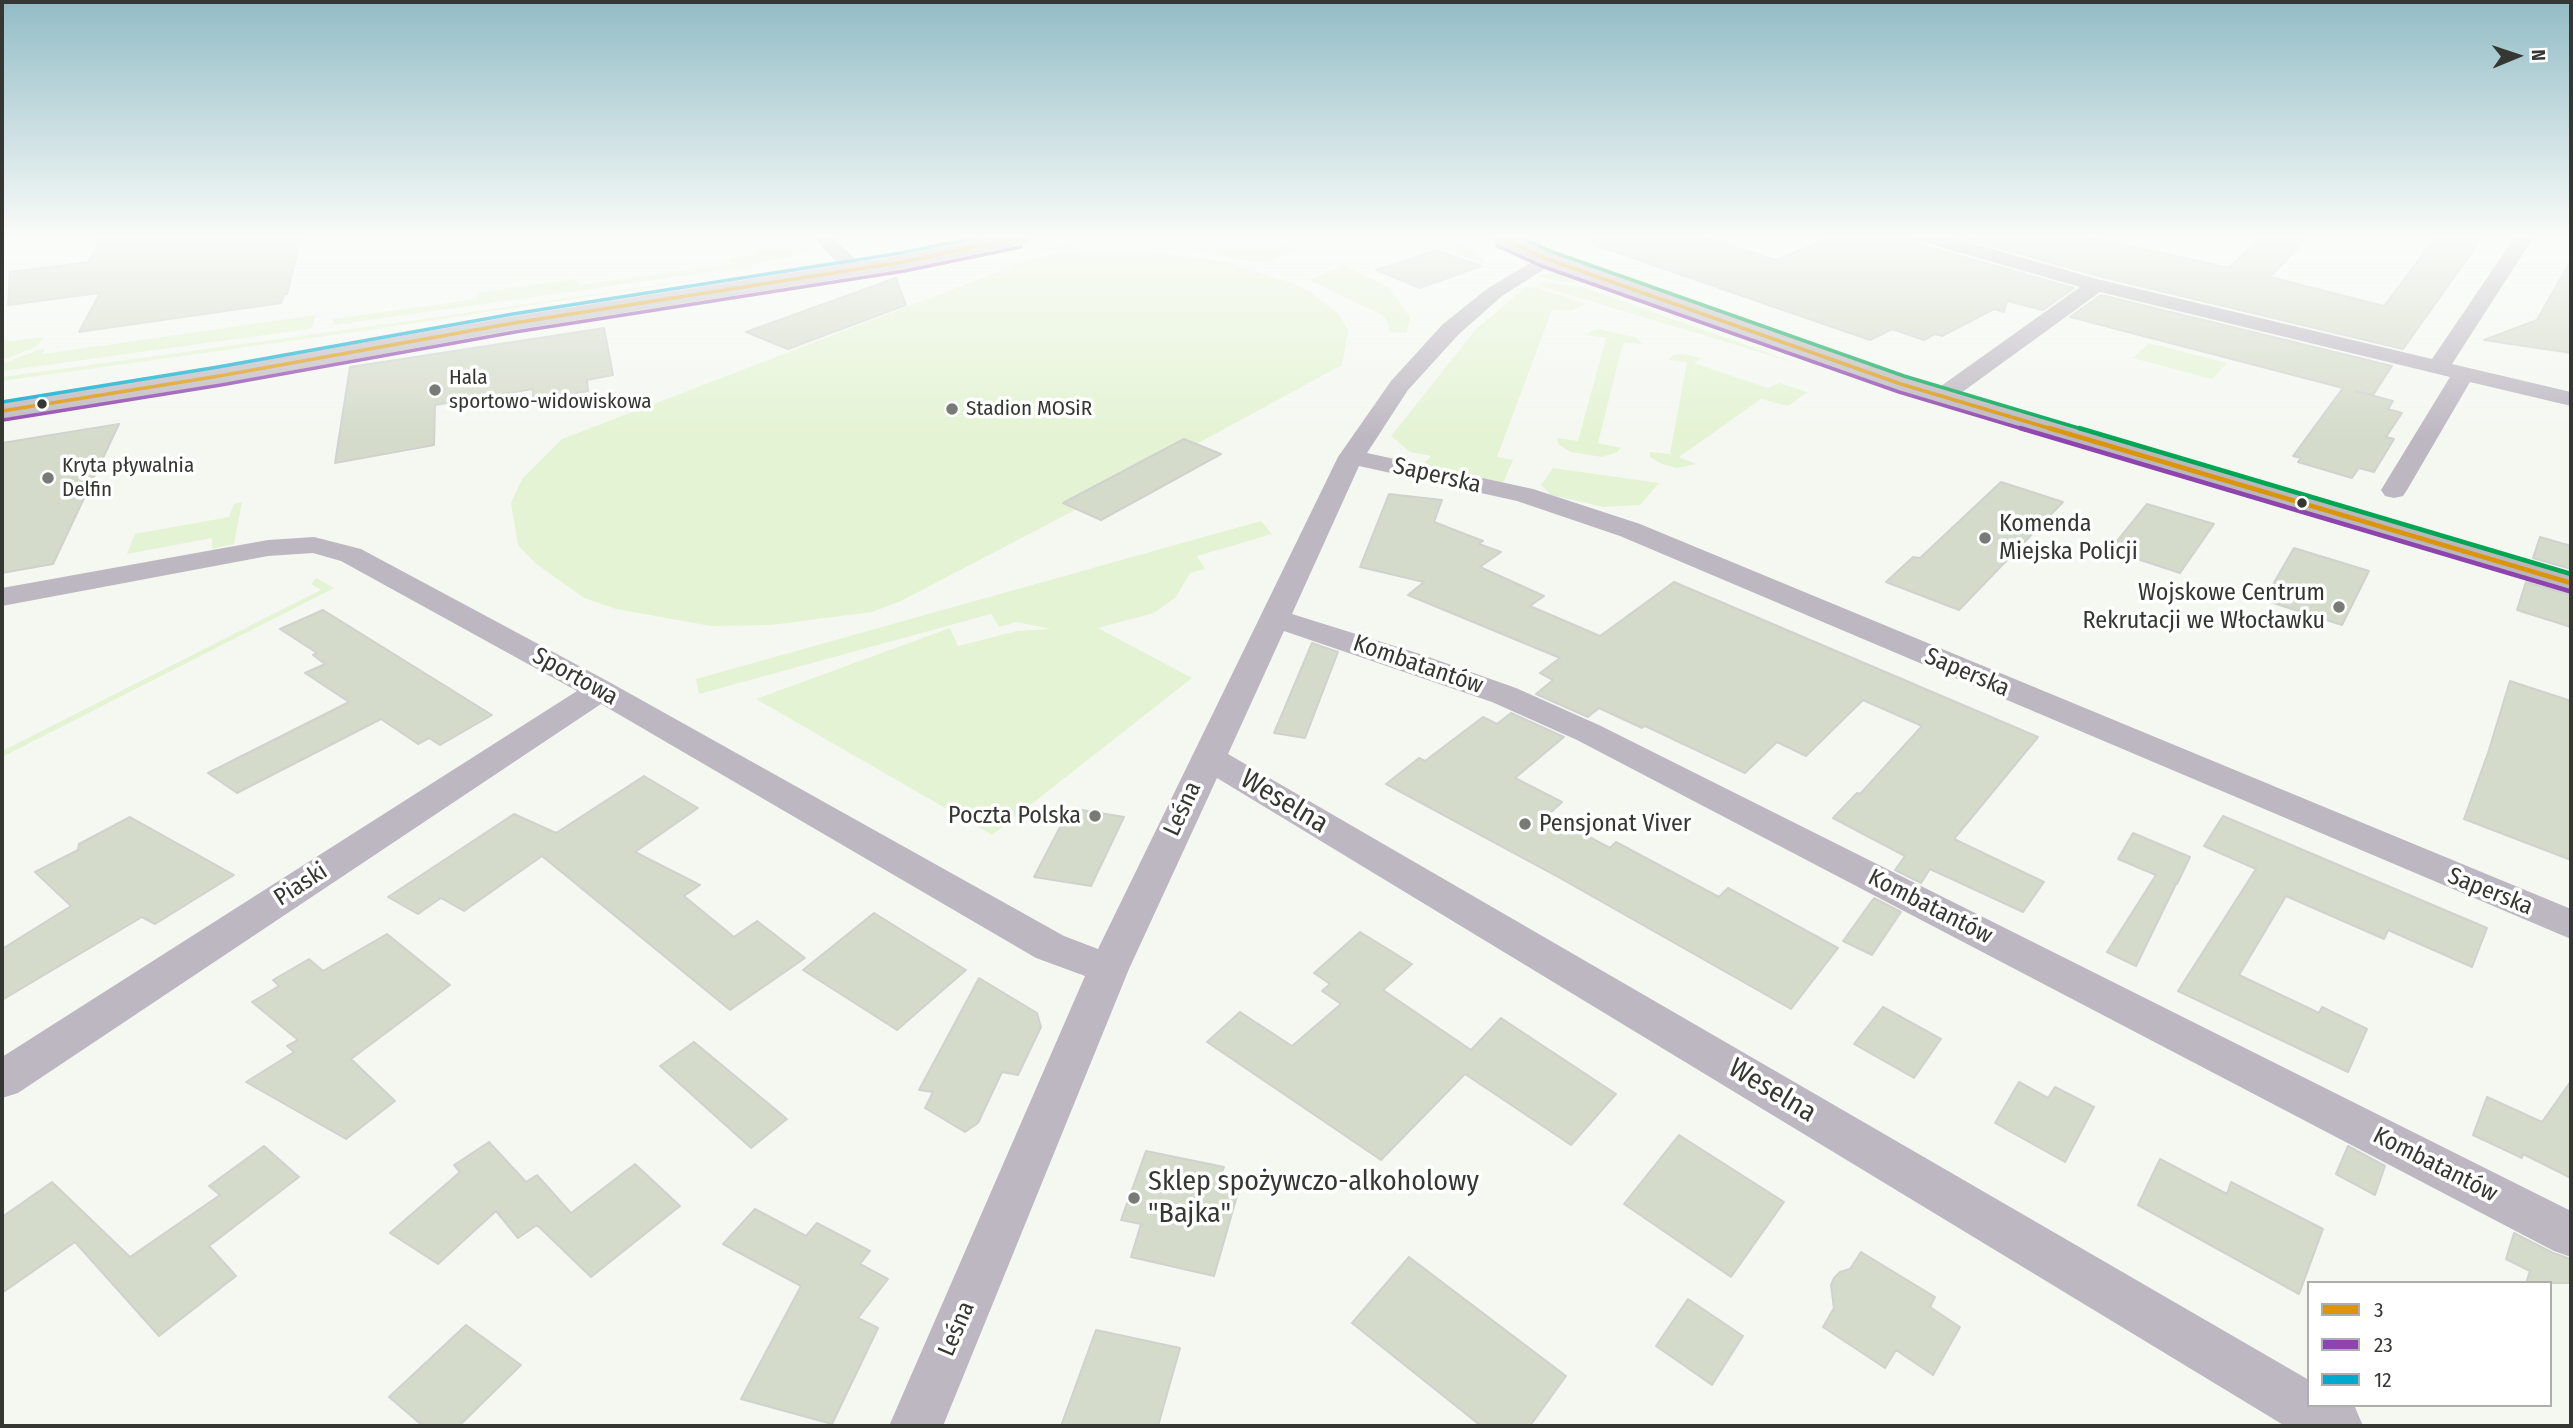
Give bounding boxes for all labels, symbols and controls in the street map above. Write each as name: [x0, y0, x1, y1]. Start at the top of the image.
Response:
north arrow: [2482, 21, 2552, 91]
text: N: [2527, 49, 2550, 61]
place label: Hala sportowo-widowiskowa: [449, 365, 651, 415]
marker: Hala sportowo-widowiskowa: [427, 382, 443, 398]
place label: Stadion MOSiR: [966, 396, 1092, 422]
unlabelled marker: [35, 397, 49, 411]
marker: Stadion MOSiR: [944, 401, 960, 417]
street label: Saperska: [1390, 452, 1484, 500]
place label: Kryta pływalnia Delfin: [62, 453, 194, 503]
marker: Kryta pływalnia Delfin: [40, 470, 56, 486]
unlabelled marker: [2295, 496, 2309, 510]
place label: Komenda Miejska Policji: [1999, 510, 2138, 566]
marker: Komenda Miejska Policji: [1977, 530, 1993, 546]
place label: Wojskowe Centrum Rekrutacji we Włocławku: [2083, 579, 2325, 635]
marker: Wojskowe Centrum Rekrutacji we Włocławku: [2331, 599, 2347, 615]
street label: Kombatantów: [1349, 629, 1487, 701]
street label: Sportowa: [527, 642, 623, 712]
street label: Saperska: [1920, 642, 2014, 704]
street label: Weselna: [1234, 763, 1334, 841]
street label: Leśna: [1158, 777, 1208, 841]
place label: Poczta Polska: [948, 802, 1081, 830]
marker: Poczta Polska: [1087, 808, 1103, 824]
place label: Pensjonat Viver: [1539, 810, 1691, 838]
marker: Pensjonat Viver: [1517, 816, 1533, 832]
street label: Piaski: [269, 857, 333, 913]
street label: Saperska: [2443, 862, 2537, 922]
street label: Kombatantów: [1863, 863, 1997, 951]
street label: Weselna: [1722, 1052, 1822, 1130]
street label: Kombatantów: [2368, 1121, 2502, 1209]
place label: Sklep spożywczo-alkoholowy "Bajka": [1148, 1165, 1479, 1231]
marker: Sklep spożywczo-alkoholowy "Bajka": [1126, 1190, 1142, 1206]
legend: [2307, 1281, 2552, 1407]
street label: Leśna: [933, 1297, 981, 1361]
text: 3: [2374, 1297, 2383, 1323]
text: 23: [2374, 1332, 2393, 1358]
text: 12: [2374, 1367, 2391, 1393]

